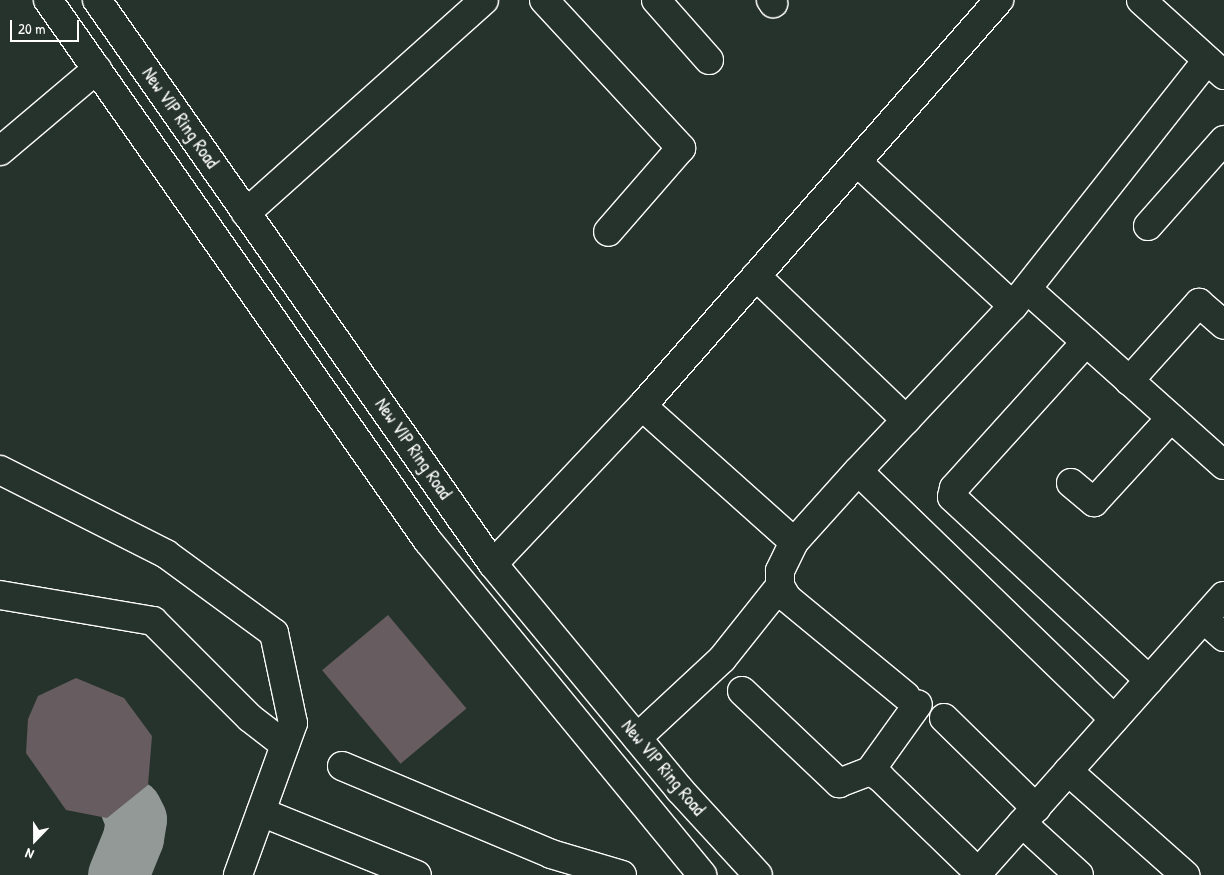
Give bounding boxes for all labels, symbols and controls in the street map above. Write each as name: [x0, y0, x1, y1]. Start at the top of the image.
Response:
scale bar: [12, 10, 81, 42]
text: 20 m: [18, 18, 45, 39]
street label: New VIP Ring Road: [137, 63, 223, 173]
street label: New VIP Ring Road: [370, 394, 456, 504]
street label: New VIP Ring Road: [617, 716, 709, 820]
north arrow: [10, 815, 60, 865]
text: N: [22, 844, 36, 865]

